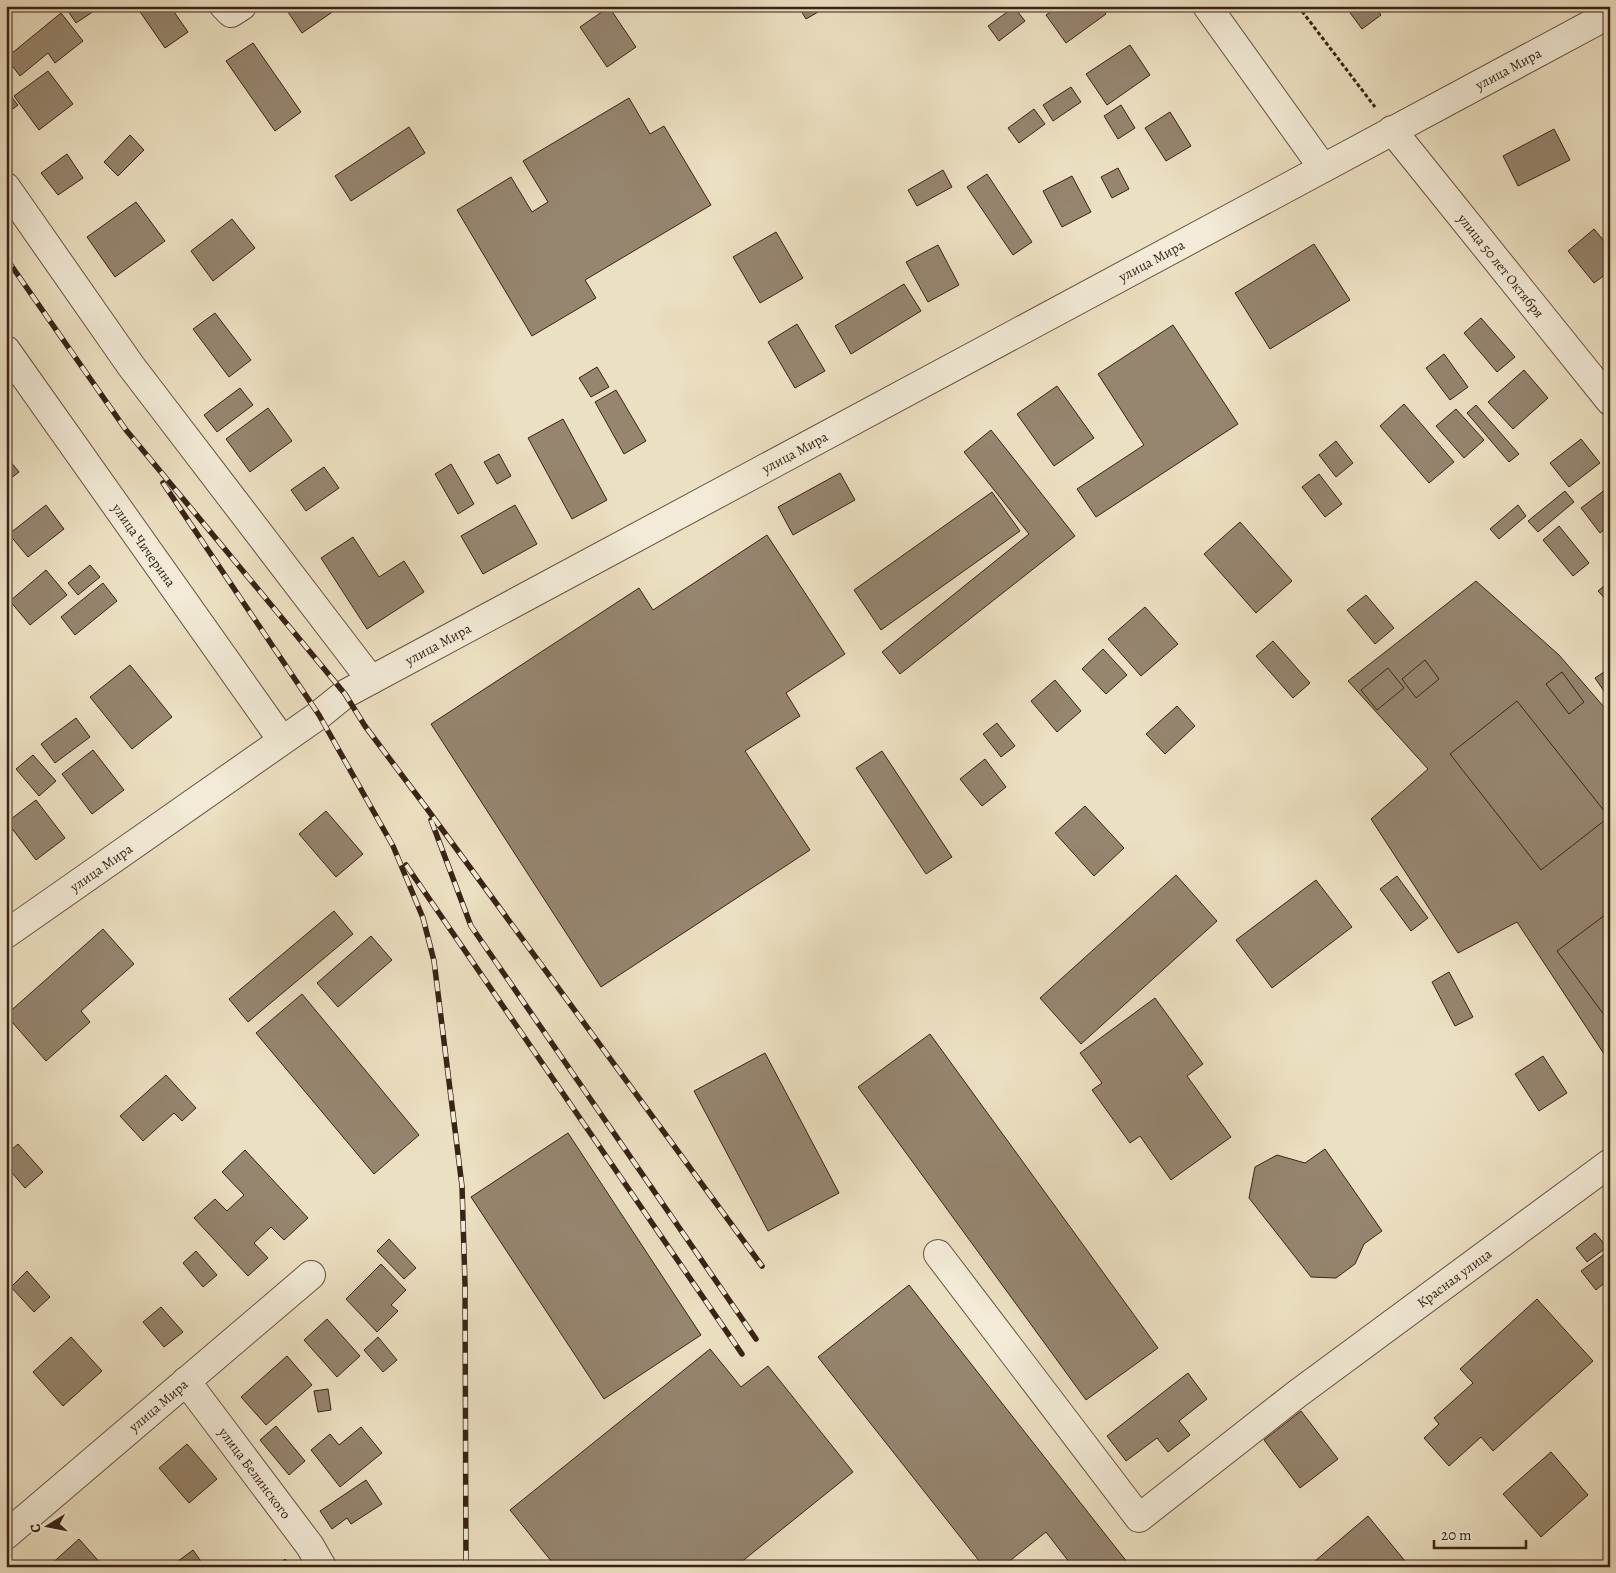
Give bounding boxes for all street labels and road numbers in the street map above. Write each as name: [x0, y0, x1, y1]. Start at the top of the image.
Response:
street label: улица Мира: [1471, 43, 1545, 95]
street label: улица 50 лет Октября: [1452, 209, 1548, 322]
street label: улица Мира: [1114, 235, 1189, 287]
street label: улица Мира: [758, 427, 832, 479]
street label: улица Чичерина: [107, 499, 180, 591]
street label: улица Мира: [401, 619, 475, 670]
street label: улица Мира: [65, 839, 137, 897]
street label: Красная улица: [1413, 1244, 1496, 1312]
street label: улица Мира: [124, 1375, 193, 1437]
street label: улица Белинского: [214, 1423, 295, 1523]

